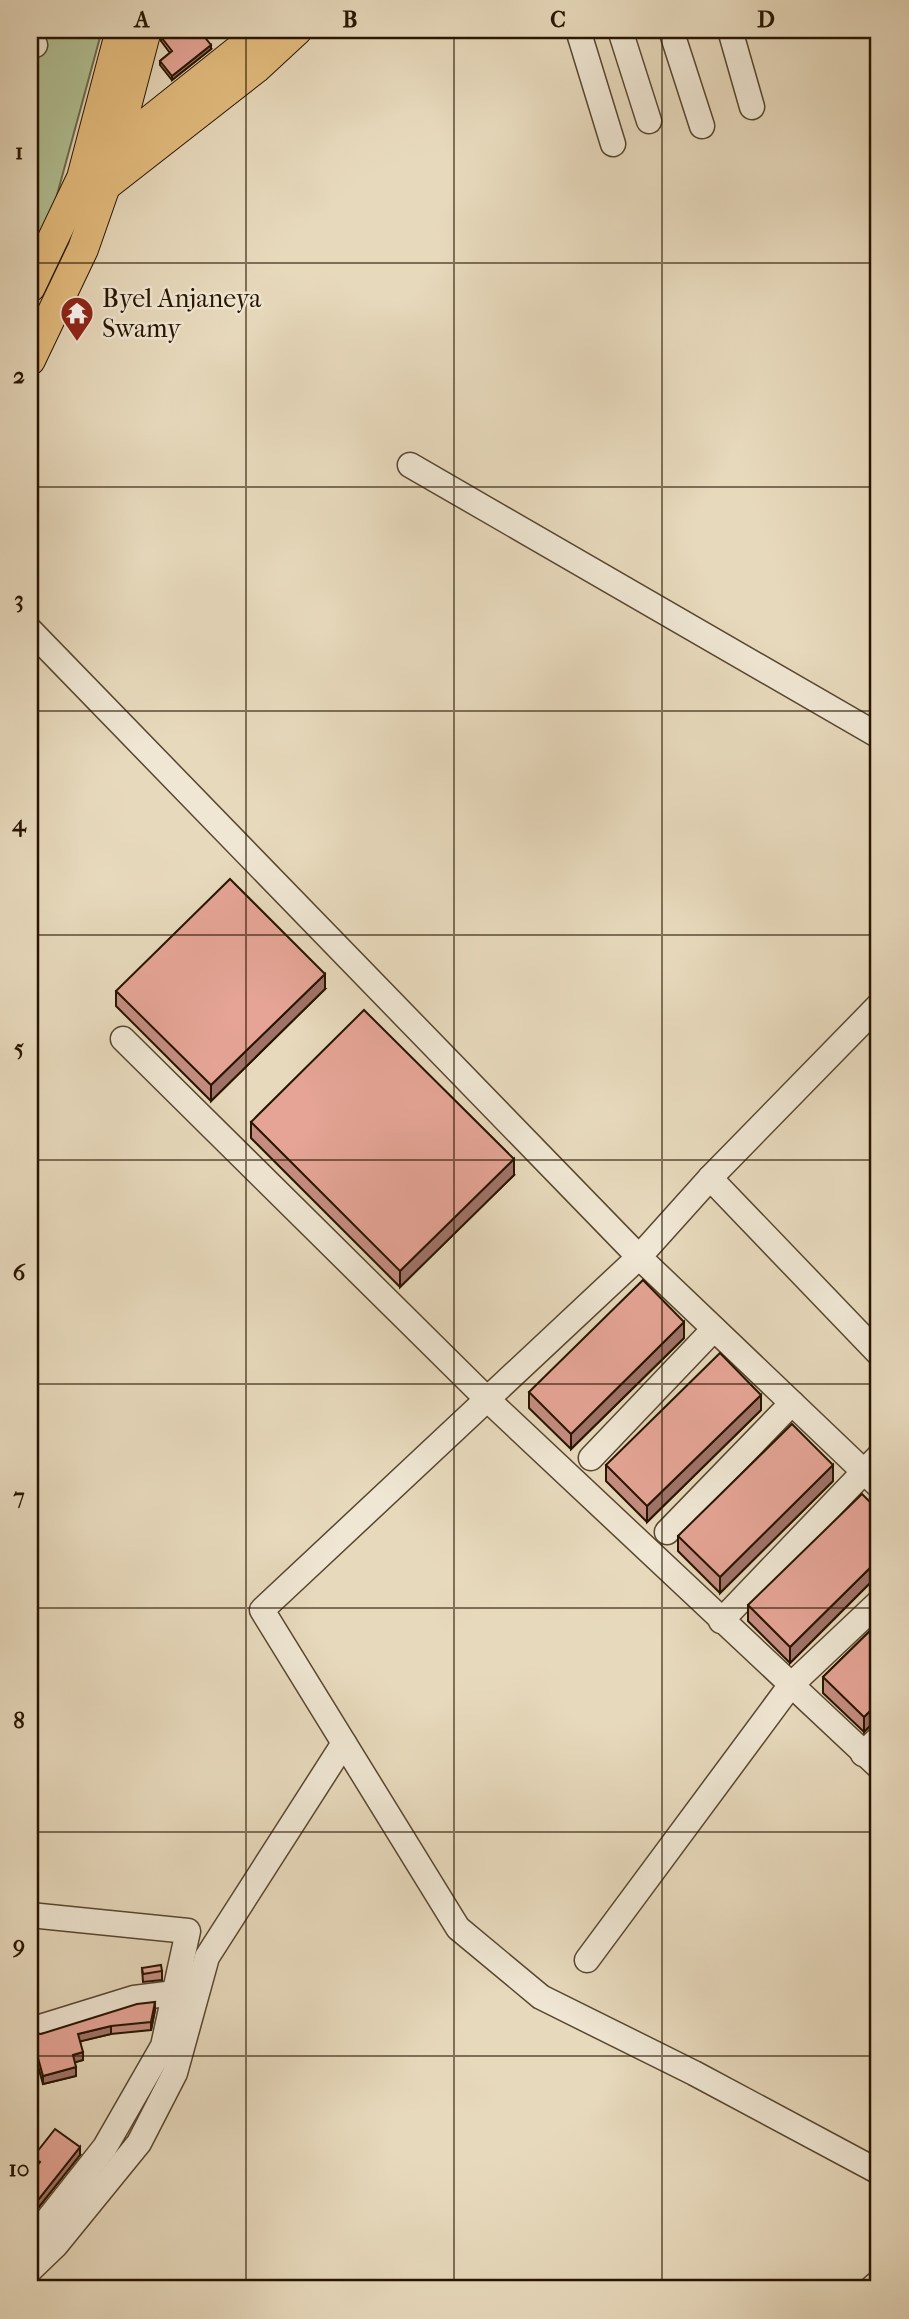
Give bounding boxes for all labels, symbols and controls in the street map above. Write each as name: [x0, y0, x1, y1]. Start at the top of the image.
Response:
text: A: [133, 6, 151, 33]
text: B: [343, 6, 358, 33]
text: C: [550, 6, 566, 33]
text: D: [757, 6, 775, 33]
text: 1: [15, 138, 23, 165]
place label: Byel Anjaneya Swamy: [102, 283, 262, 344]
temple icon: Byel Anjaneya Swamy: [58, 294, 96, 343]
text: 2: [13, 362, 25, 389]
text: 3: [14, 586, 24, 613]
text: 4: [11, 810, 27, 837]
text: 5: [14, 1034, 24, 1061]
text: 6: [13, 1259, 26, 1286]
text: 7: [12, 1483, 25, 1510]
text: 8: [13, 1707, 25, 1734]
text: 9: [12, 1931, 25, 1958]
text: 10: [9, 2155, 29, 2182]

